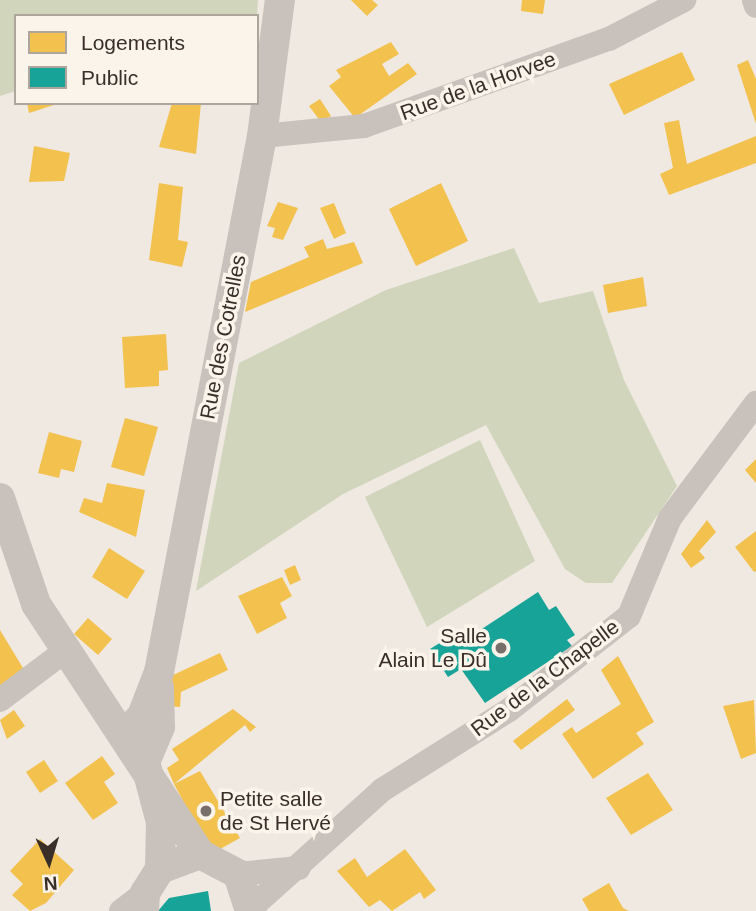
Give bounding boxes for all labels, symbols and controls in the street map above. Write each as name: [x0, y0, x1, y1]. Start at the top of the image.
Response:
legend: [14, 14, 259, 105]
text: Logements: [81, 31, 185, 54]
street label: Rue de la Horvee: [397, 46, 559, 126]
text: Public: [81, 66, 138, 89]
street label: Rue des Cotrelles: [195, 253, 251, 421]
street label: Rue de la Chapelle: [466, 614, 624, 742]
place label: Salle Alain Le Dû: [378, 623, 487, 673]
marker: Salle Alain Le Dû: [493, 640, 509, 656]
place label: Petite salle de St Hervé: [220, 786, 331, 836]
marker: Petite salle de St Hervé: [198, 803, 214, 819]
north arrow: [14, 827, 84, 897]
text: N: [43, 872, 58, 894]

